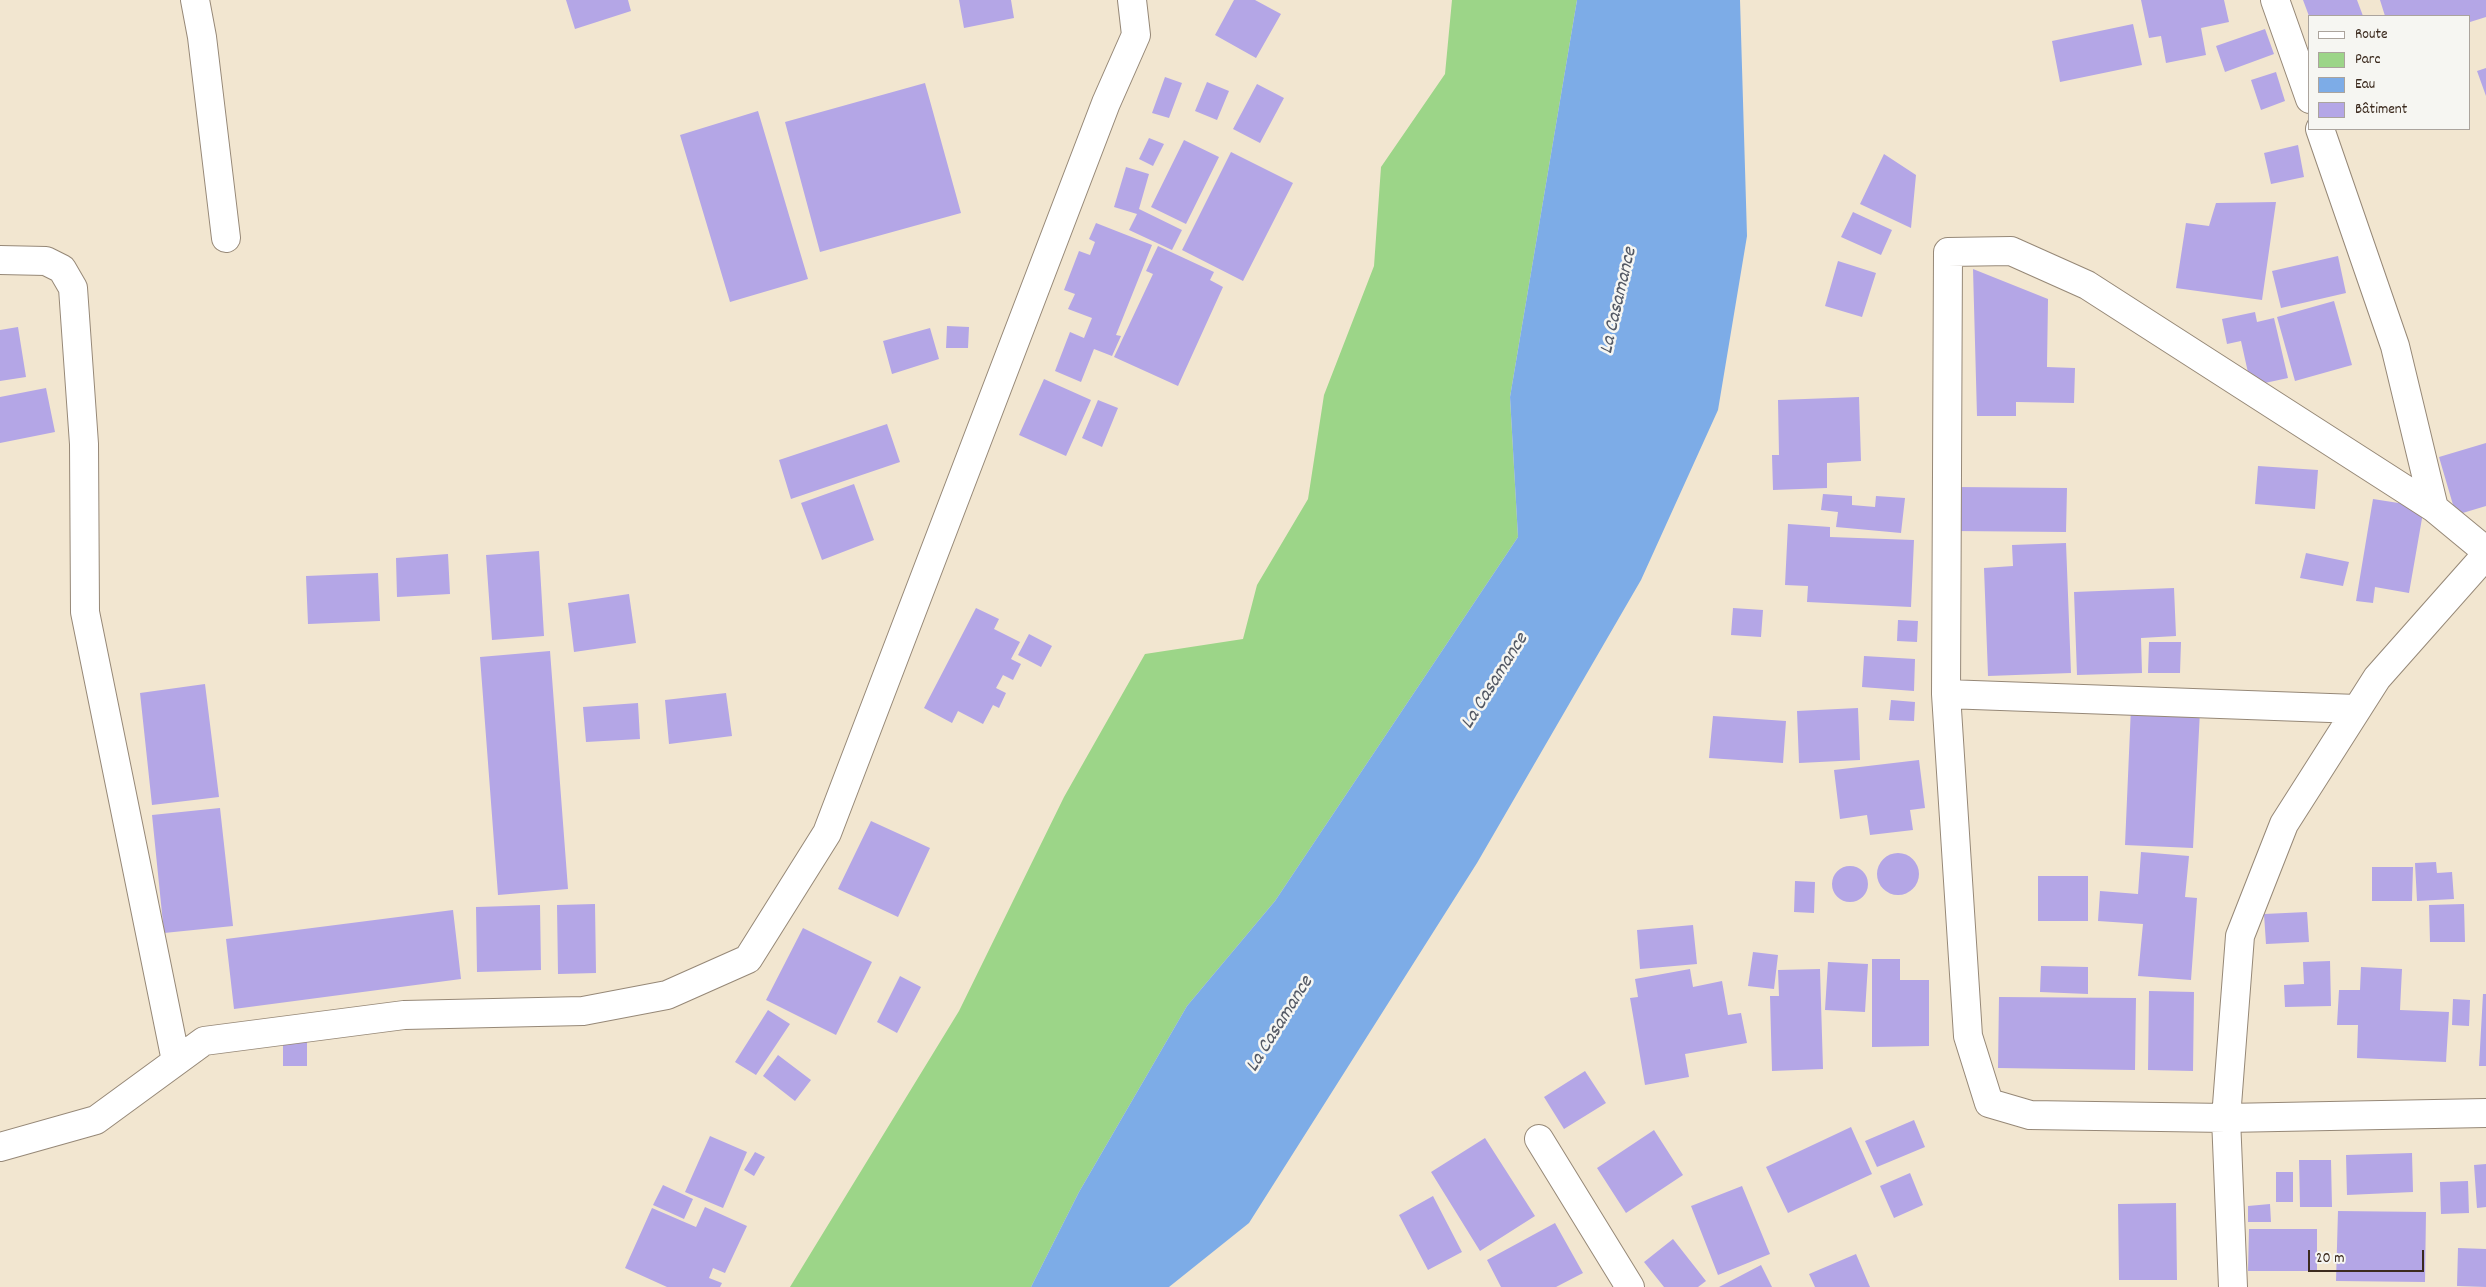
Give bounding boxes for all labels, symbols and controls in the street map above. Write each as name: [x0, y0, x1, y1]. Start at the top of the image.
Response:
legend: [2308, 15, 2471, 130]
text: Route: [2355, 24, 2388, 46]
text: Parc: [2355, 49, 2380, 71]
text: Eau: [2355, 74, 2375, 96]
text: Bâtiment: [2355, 99, 2407, 121]
water label: La Casamance: [1596, 245, 1644, 357]
water label: La Casamance: [1457, 630, 1535, 734]
water label: La Casamance: [1242, 973, 1320, 1077]
scale bar: [2311, 1240, 2427, 1272]
text: 20 m: [2316, 1248, 2344, 1270]

